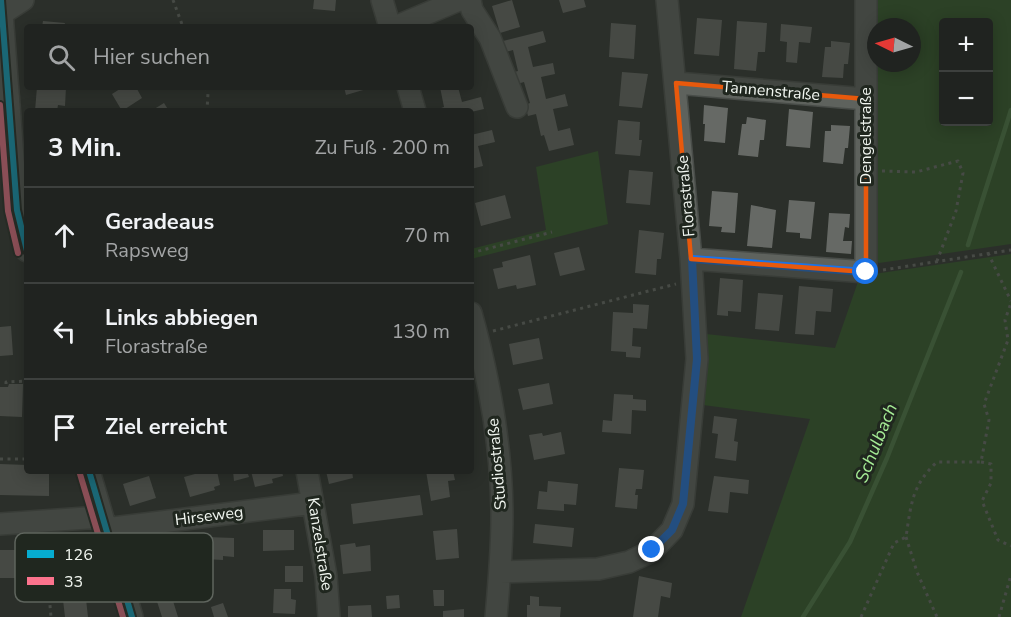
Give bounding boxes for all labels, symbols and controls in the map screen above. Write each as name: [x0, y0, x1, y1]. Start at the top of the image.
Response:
north arrow: [867, 18, 921, 72]
map controls: [939, 18, 993, 126]
button: +: [939, 18, 993, 72]
search box: [24, 24, 474, 90]
icon: search: [45, 41, 78, 74]
text: Hier suchen: [93, 42, 210, 72]
button: −: [939, 72, 993, 126]
street label: Tannenstraße: [721, 76, 821, 106]
street label: Dengelstraße: [855, 87, 877, 185]
text: 3 Min.: [48, 130, 121, 165]
text: Zu Fuß · 200 m: [315, 134, 450, 161]
street label: Florastraße: [671, 154, 701, 238]
text: Geradeaus: [105, 207, 214, 237]
icon: ahead: [48, 219, 81, 252]
text: 70 m: [404, 222, 450, 249]
text: Rapsweg: [105, 237, 189, 264]
route start: [852, 258, 878, 284]
text: Links abbiegen: [105, 303, 258, 333]
icon: left: [48, 315, 81, 348]
text: 130 m: [392, 318, 450, 345]
text: Florastraße: [105, 333, 208, 360]
water label: Schulbach: [849, 400, 903, 486]
icon: arrive: [48, 411, 81, 444]
text: Ziel erreicht: [105, 412, 227, 442]
street label: Studiostraße: [482, 417, 512, 511]
street label: Kanzelstraße: [302, 496, 338, 592]
street label: Hirseweg: [173, 501, 245, 531]
legend: [15, 533, 213, 602]
route end: [638, 536, 664, 562]
text: 126: [64, 544, 93, 566]
text: 33: [64, 571, 83, 593]

